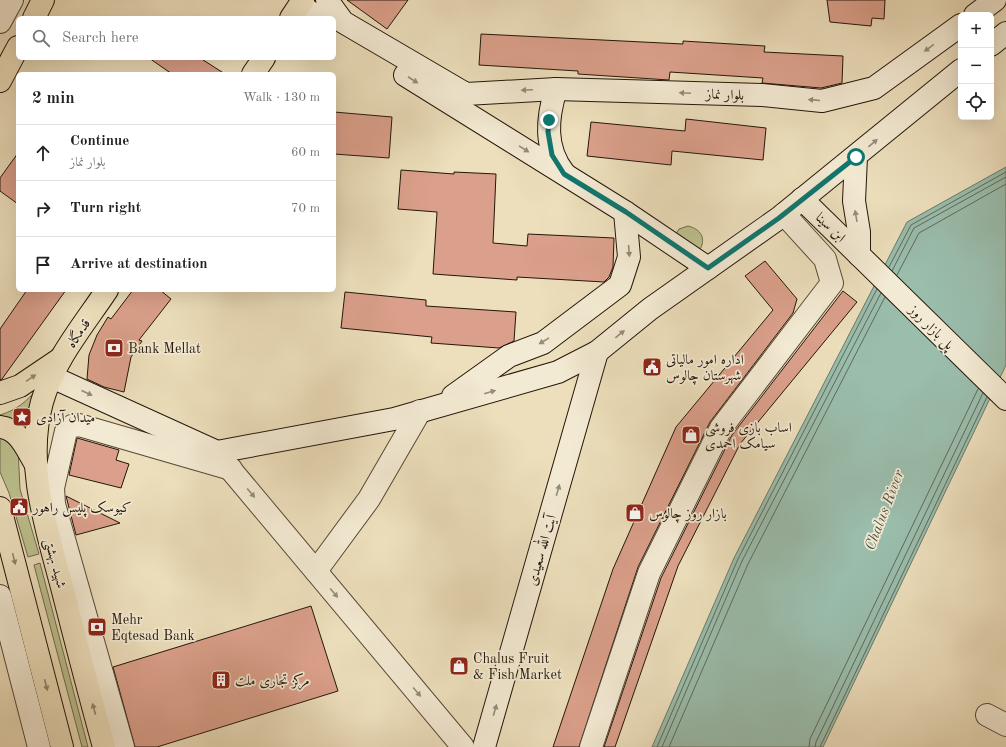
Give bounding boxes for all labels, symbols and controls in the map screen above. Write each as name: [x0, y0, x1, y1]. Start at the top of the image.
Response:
map controls: [958, 12, 994, 120]
button: +: [958, 12, 994, 48]
search box: [16, 16, 336, 60]
icon: search: [30, 27, 52, 49]
text: Search here: [62, 31, 139, 46]
one-way arrow: [924, 44, 935, 52]
button: −: [958, 48, 994, 84]
one-way arrow: [407, 77, 419, 84]
button: locate: [958, 84, 994, 120]
one-way arrow: [520, 87, 533, 93]
street label: بلوار نماز: [704, 87, 745, 104]
one-way arrow: [679, 89, 691, 96]
text: 2 min: [32, 90, 75, 107]
text: Walk · 130 m: [243, 91, 320, 104]
one-way arrow: [808, 97, 820, 104]
route end: [540, 111, 558, 129]
text: Continue: [70, 134, 129, 149]
one-way arrow: [867, 139, 878, 148]
icon: ahead: [32, 142, 54, 164]
one-way arrow: [519, 145, 529, 153]
text: 60 m: [291, 146, 320, 159]
route start: [847, 148, 865, 166]
text: بلوار نماز: [70, 156, 105, 169]
icon: right: [32, 198, 54, 220]
text: Turn right: [70, 201, 141, 216]
text: 70 m: [291, 202, 320, 215]
street label: ابن سینا: [812, 210, 848, 246]
one-way arrow: [853, 210, 859, 222]
one-way arrow: [625, 245, 632, 257]
icon: arrive: [32, 254, 54, 276]
text: Arrive at destination: [70, 257, 208, 272]
street label: پل بازار روز: [903, 301, 957, 356]
street label: قدمگاه: [62, 315, 93, 350]
one-way arrow: [614, 329, 625, 338]
bank icon: Bank Mellat: [103, 337, 125, 359]
one-way arrow: [538, 338, 550, 345]
place label: Bank Mellat: [128, 342, 201, 356]
place label: اداره امور مالیاتی شهرستان چالوس: [666, 353, 744, 385]
public building icon: اداره امور مالیاتی شهرستان چالوس: [641, 356, 663, 378]
one-way arrow: [25, 375, 37, 382]
one-way arrow: [484, 389, 496, 395]
one-way arrow: [82, 390, 93, 396]
place icon: میدان آزادی: [11, 406, 33, 428]
place label: میدان آزادی: [36, 409, 95, 426]
place label: اساب بازی فروشی سیامک احمدی: [705, 421, 792, 452]
shop icon: اساب بازی فروشی سیامک احمدی: [680, 424, 702, 446]
water label: Chalus River: [863, 468, 908, 553]
one-way arrow: [555, 484, 561, 496]
one-way arrow: [246, 488, 255, 498]
public building icon: کیوسک پلیس راهور: [8, 496, 30, 518]
place label: کیوسک پلیس راهور: [31, 500, 131, 518]
shop icon: بازار روز چالوس: [624, 502, 646, 524]
place label: بازار روز چالوس: [649, 507, 727, 523]
street label: آیت الله سعیدی: [520, 510, 560, 588]
street label: شهید بهشتی: [40, 537, 68, 590]
one-way arrow: [12, 553, 18, 565]
one-way arrow: [330, 587, 338, 598]
place label: Mehr Eqtesad Bank: [111, 613, 195, 643]
bank icon: Mehr Eqtesad Bank: [86, 616, 108, 638]
place label: Chalus Fruit & Fish Market: [473, 652, 562, 682]
shop icon: Chalus Fruit & Fish Market: [448, 655, 470, 677]
building icon: مرکز تجاری ملت: [210, 669, 232, 691]
place label: مرکز تجاری ملت: [235, 673, 310, 690]
one-way arrow: [43, 679, 49, 691]
one-way arrow: [413, 687, 422, 698]
one-way arrow: [91, 703, 97, 715]
one-way arrow: [492, 703, 498, 715]

